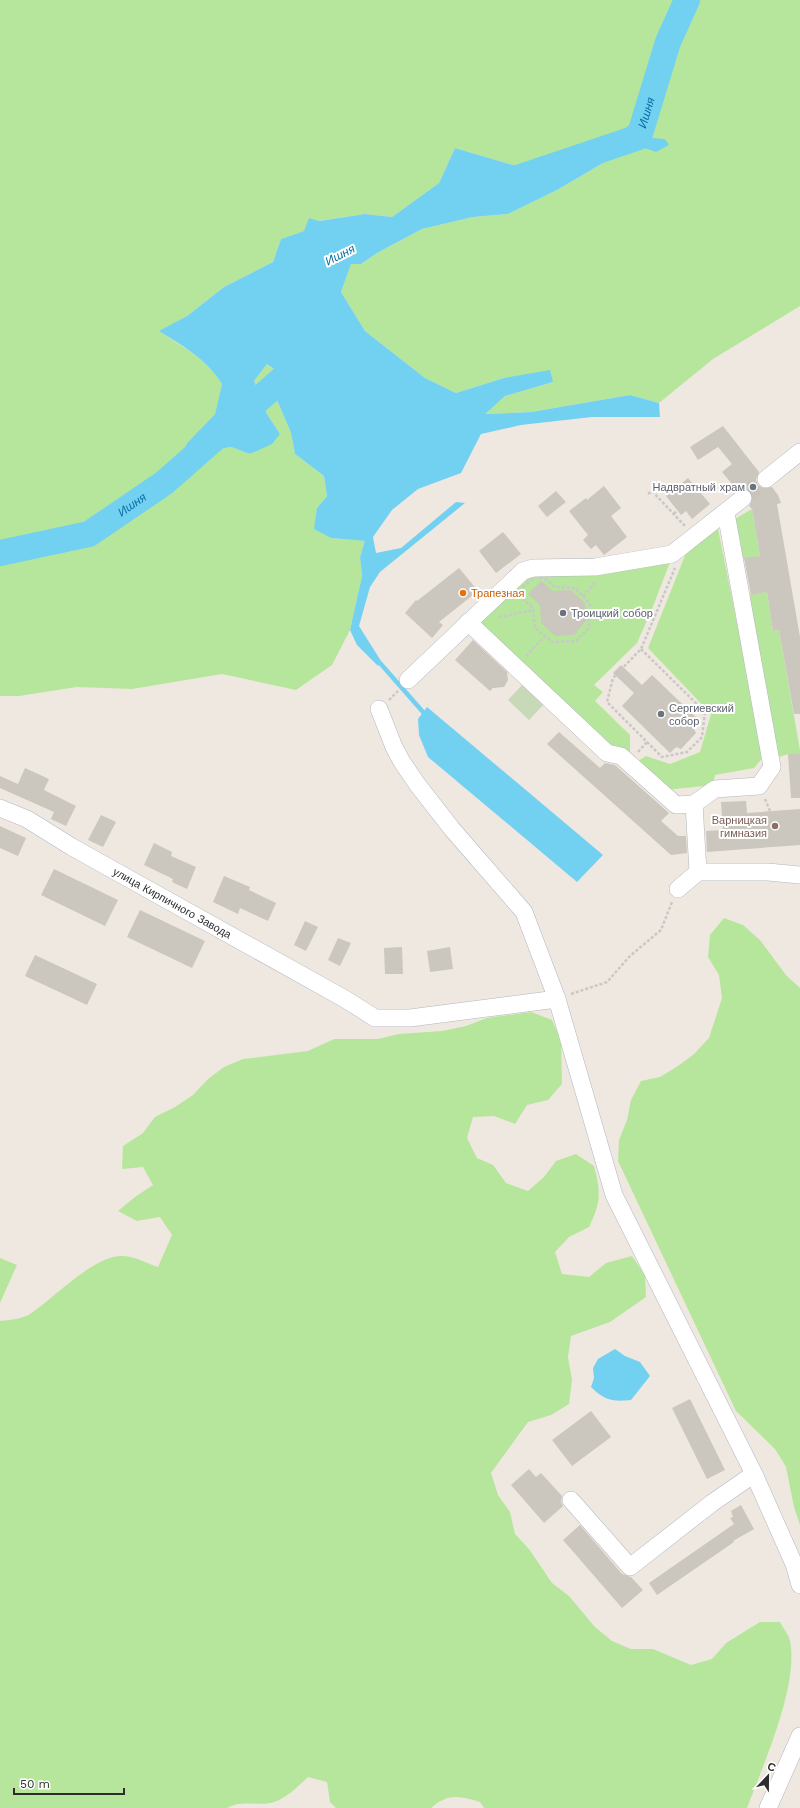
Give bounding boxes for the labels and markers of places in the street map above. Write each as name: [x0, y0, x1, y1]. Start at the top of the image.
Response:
place label: Надвратный храм: [652, 481, 745, 494]
marker: Надвратный храм: [748, 482, 758, 492]
place label: Трапезная: [471, 587, 524, 600]
marker: Трапезная: [458, 588, 468, 598]
place label: Троицкий собор: [571, 607, 653, 620]
marker: Троицкий собор: [558, 608, 568, 618]
place label: Сергиевский собор: [669, 702, 734, 728]
marker: Сергиевский собор: [656, 709, 666, 719]
place label: Варницкая гимназия: [712, 814, 767, 840]
marker: Варницкая гимназия: [770, 821, 780, 831]

